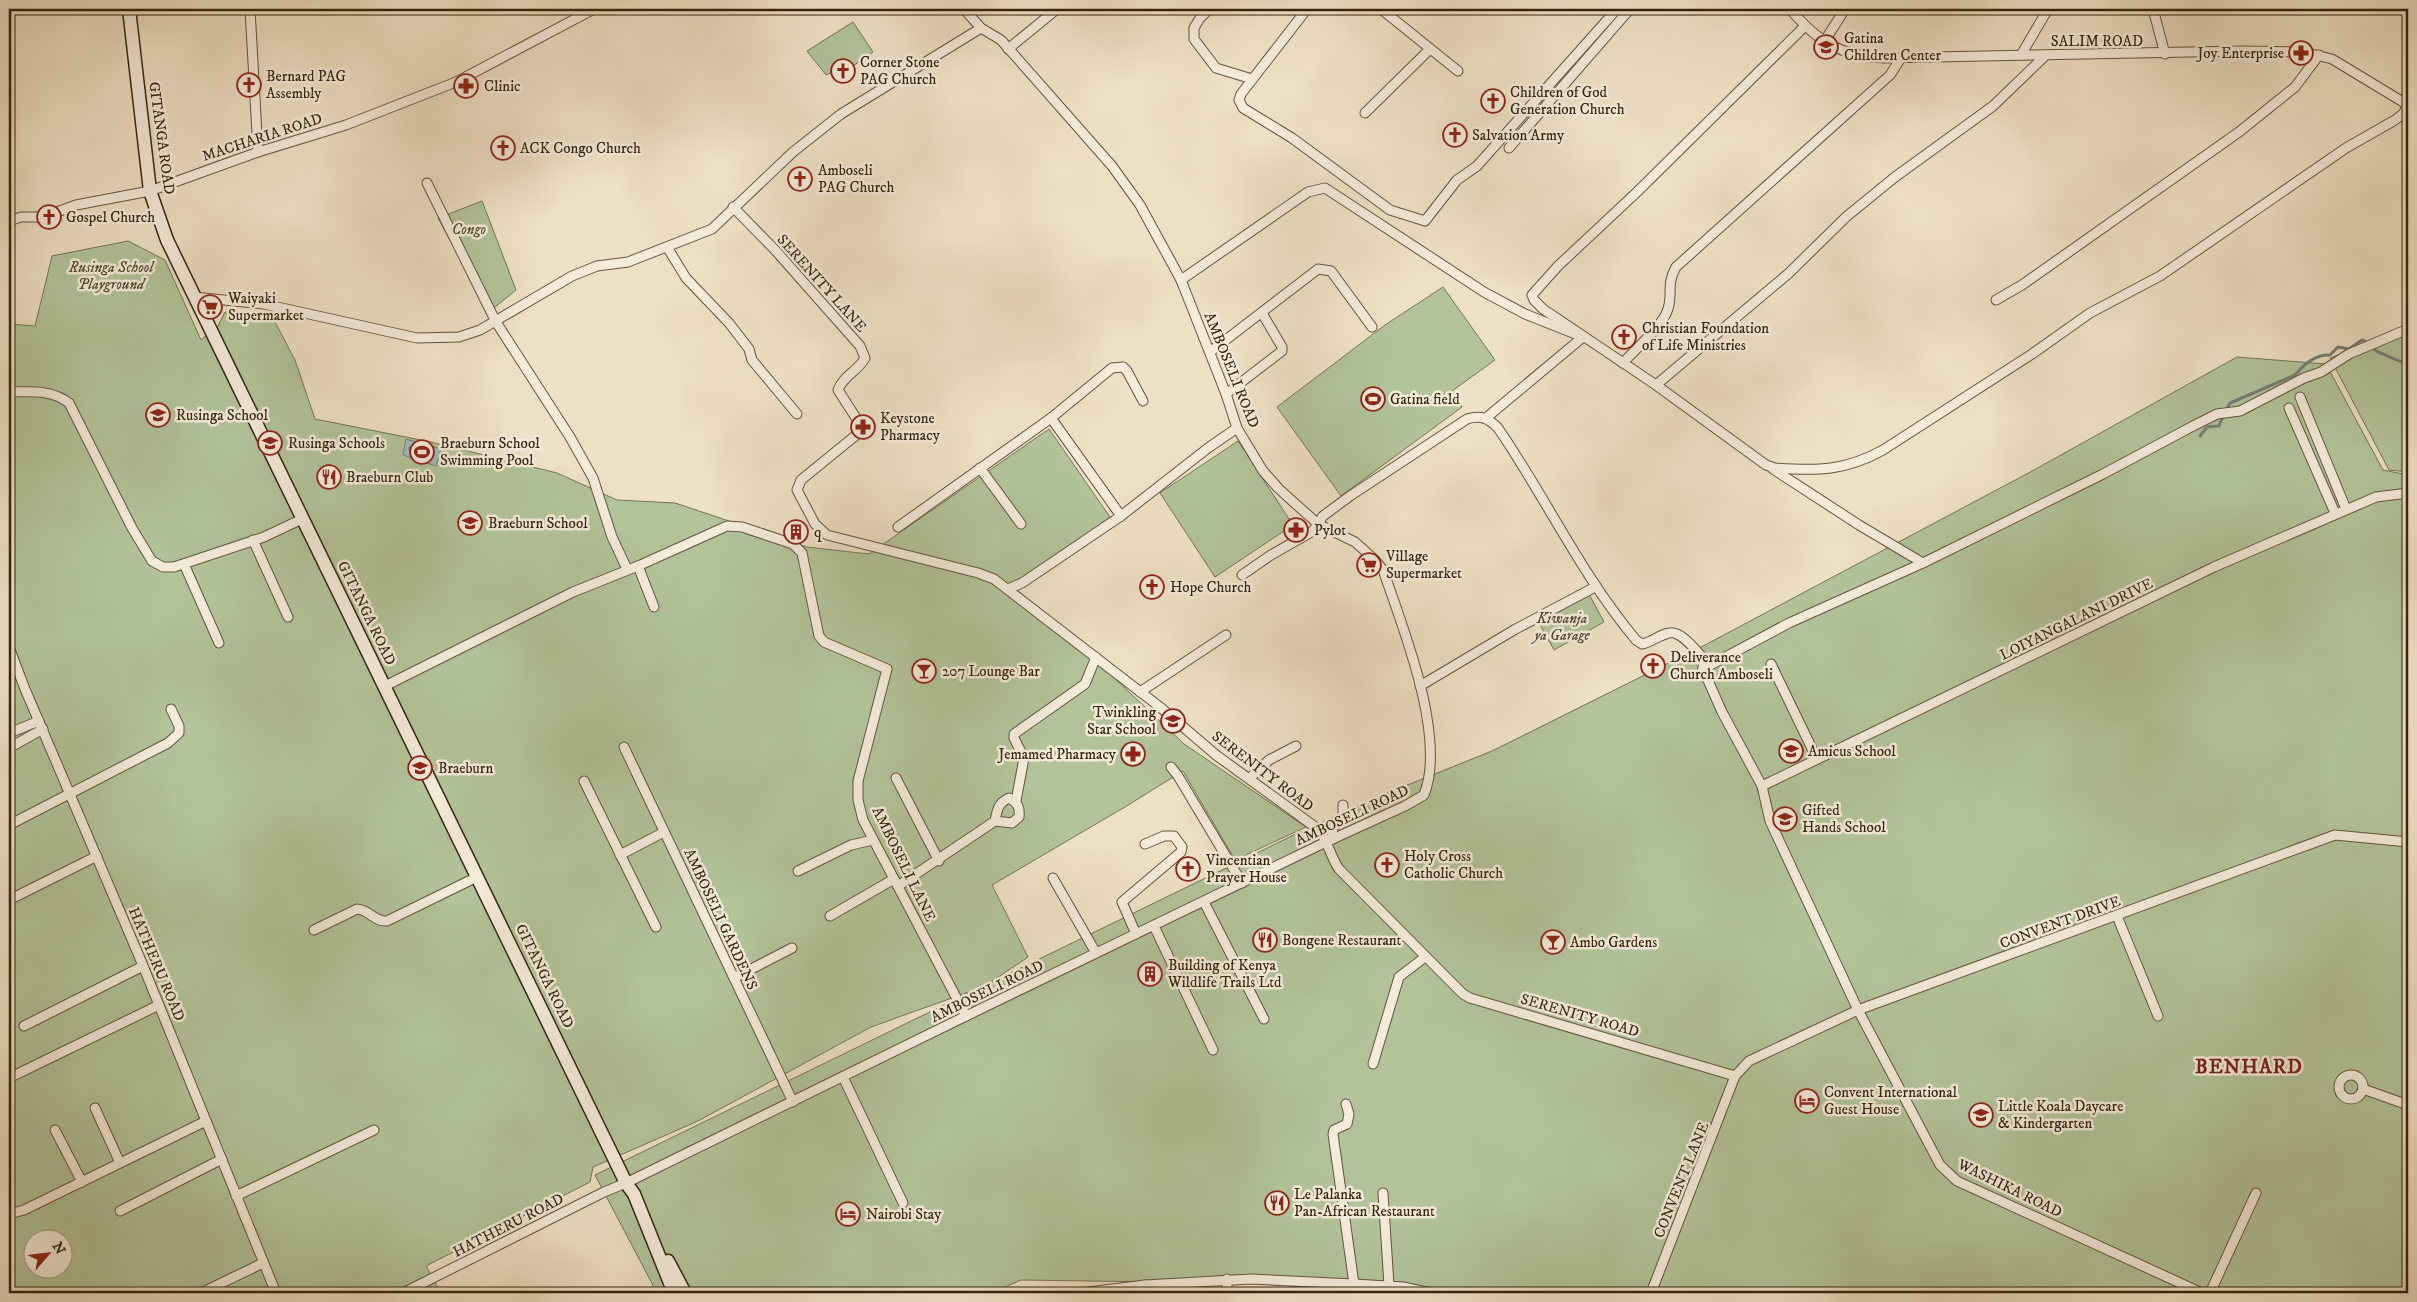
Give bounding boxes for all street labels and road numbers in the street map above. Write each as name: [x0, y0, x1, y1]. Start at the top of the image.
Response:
street label: SALIM ROAD: [2051, 32, 2143, 51]
street label: GITANGA ROAD: [144, 80, 179, 196]
street label: MACHARIA ROAD: [200, 109, 325, 166]
street label: SERENITY LANE: [773, 230, 871, 336]
street label: AMBOSELI ROAD: [1200, 310, 1263, 431]
street label: GITANGA ROAD: [333, 558, 400, 668]
street label: LOIYANGALANI DRIVE: [1997, 574, 2156, 665]
street label: SERENITY ROAD: [1208, 727, 1317, 816]
street label: AMBOSELI ROAD: [1292, 781, 1412, 850]
street label: AMBOSELI LANE: [867, 804, 940, 925]
street label: AMBOSELI GARDENS: [679, 846, 762, 993]
street label: CONVENT DRIVE: [1997, 892, 2123, 953]
street label: HATHERU ROAD: [124, 904, 189, 1024]
street label: GITANGA ROAD: [511, 921, 578, 1031]
street label: AMBOSELI ROAD: [928, 956, 1047, 1027]
street label: SERENITY ROAD: [1518, 989, 1641, 1042]
street label: CONVENT LANE: [1650, 1119, 1714, 1241]
street label: WASHIKA ROAD: [1954, 1155, 2065, 1222]
street label: HATHERU ROAD: [450, 1189, 567, 1262]

